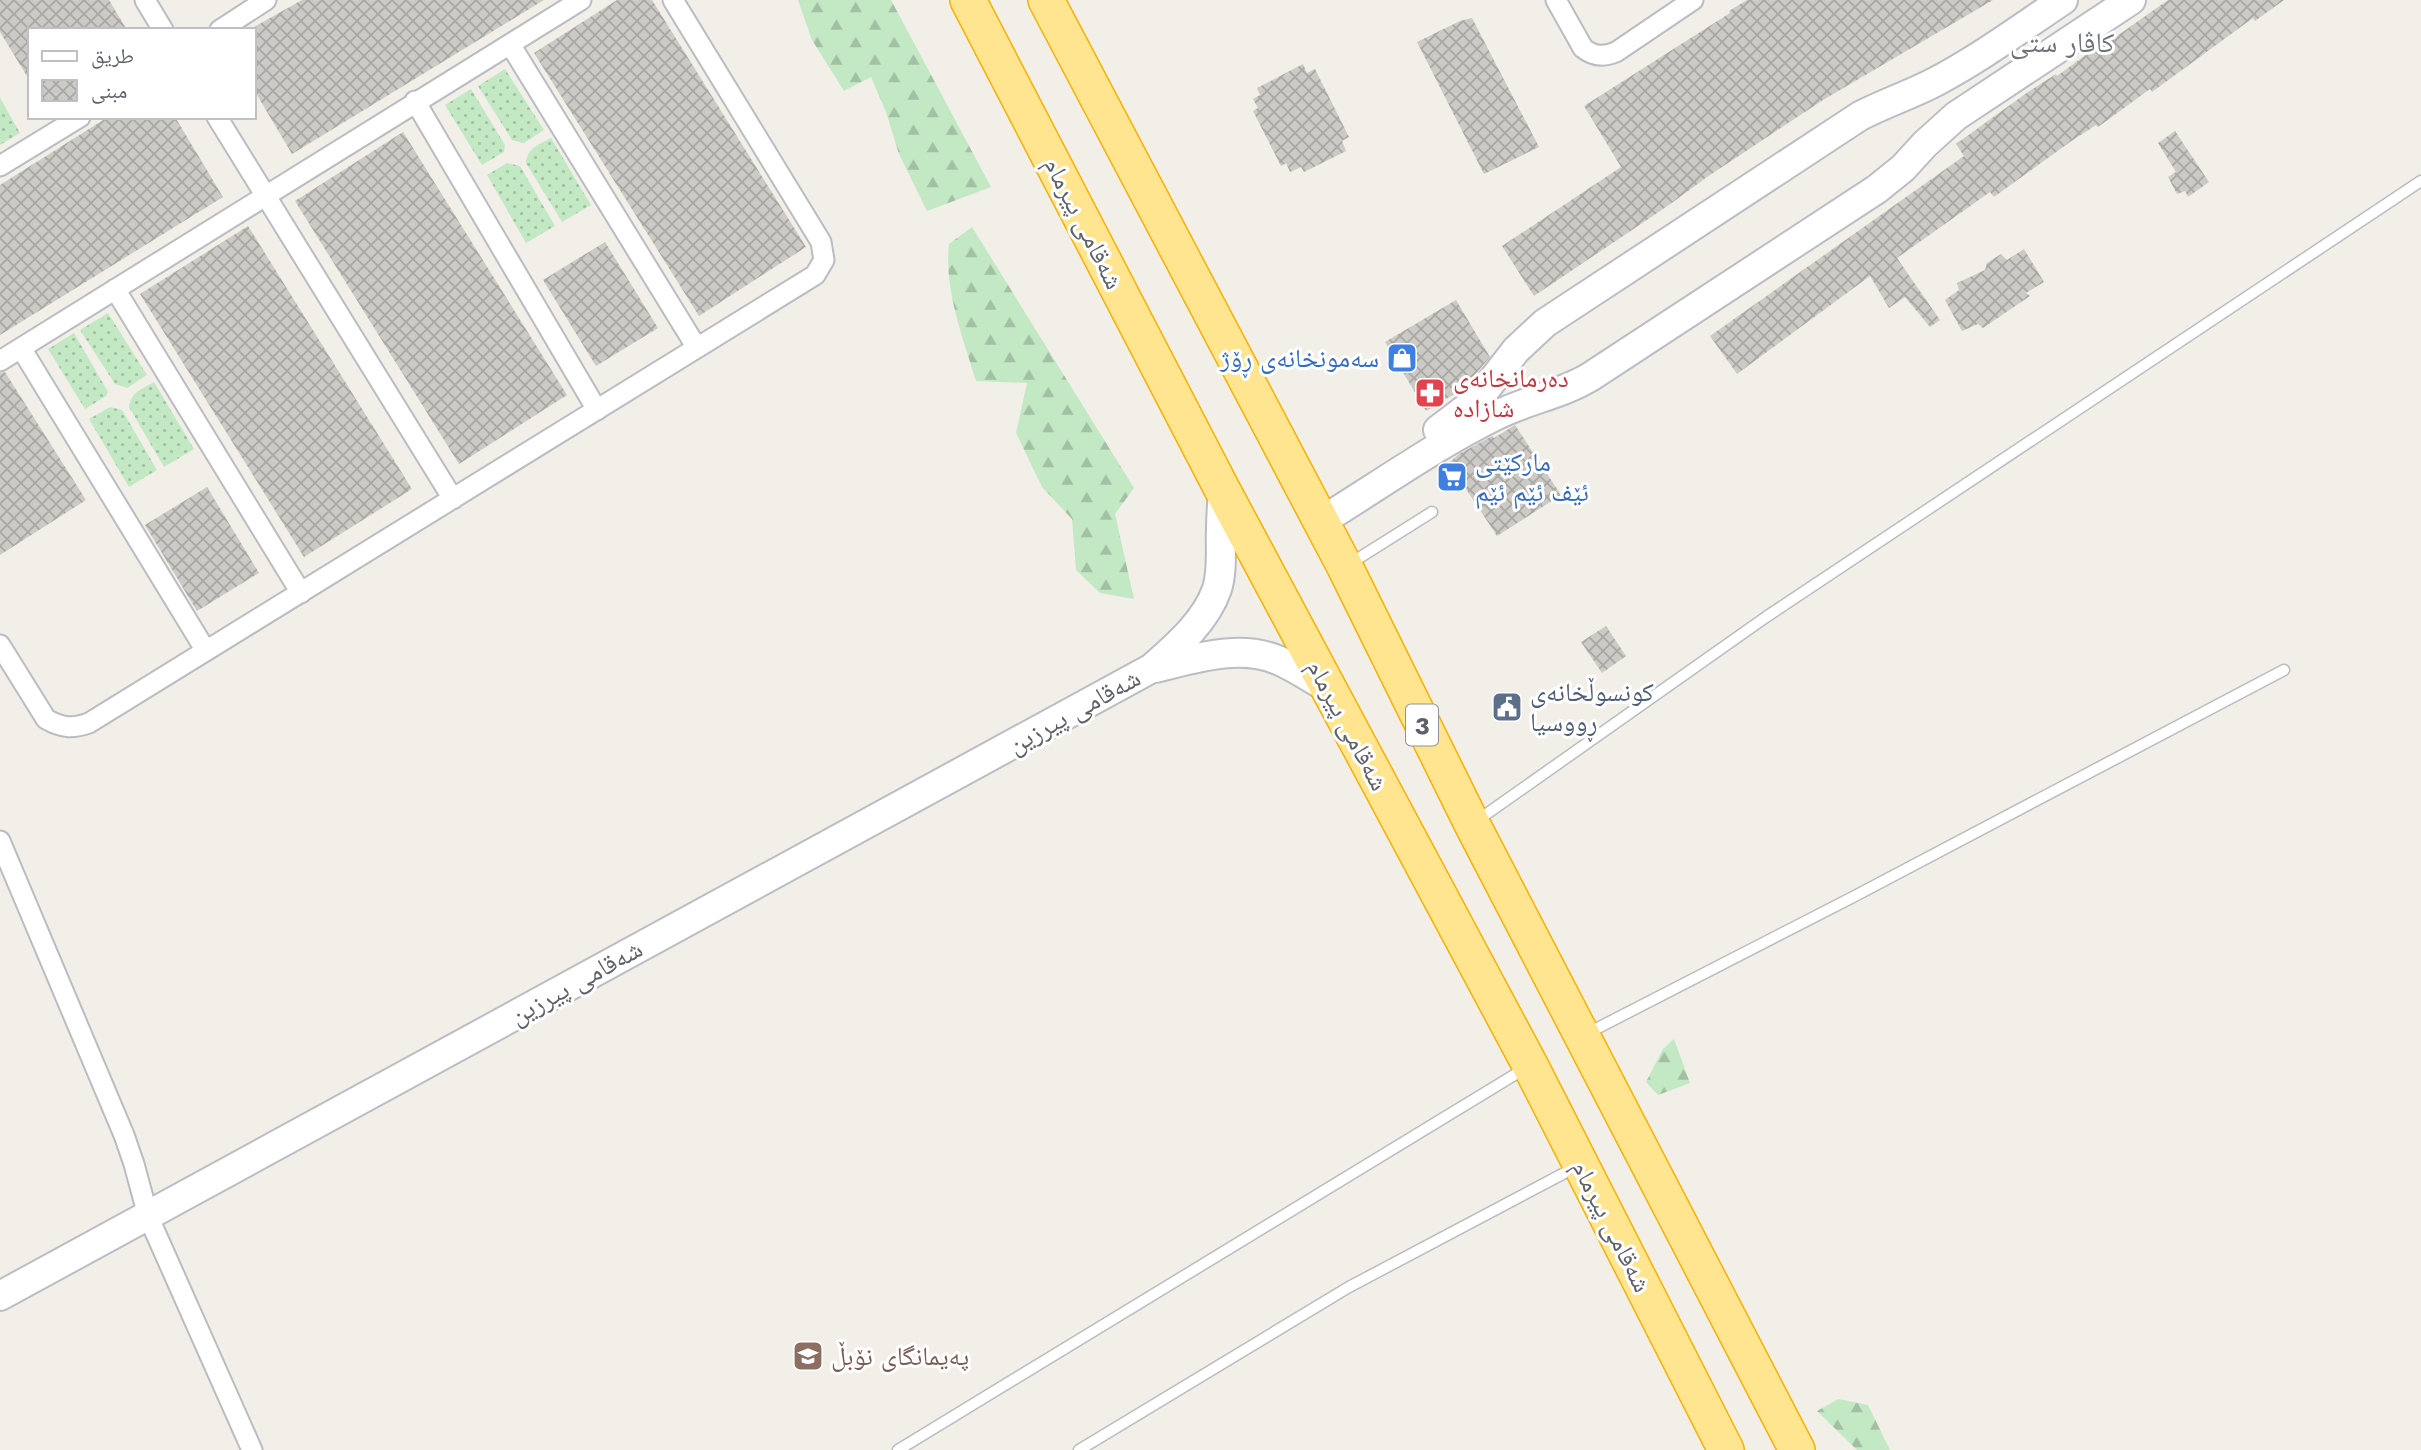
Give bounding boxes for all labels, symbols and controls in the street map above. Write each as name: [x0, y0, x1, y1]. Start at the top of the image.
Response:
district label: کاڤار ستی: [2010, 22, 2115, 63]
legend: [28, 28, 256, 119]
text: طريق: [91, 41, 134, 71]
text: مبنى: [91, 76, 127, 106]
street label: شەقامی پیرمام: [1034, 150, 1134, 296]
place label: سەمونخانەی ڕۆژ: [1219, 339, 1379, 378]
shop icon: سەمونخانەی ڕۆژ: [1385, 341, 1419, 375]
place label: دەرمانخانەی شازادە: [1453, 359, 1569, 427]
pharmacy icon: دەرمانخانەی شازادە: [1413, 376, 1447, 410]
place label: مارکێتی ئێف ئێم ئێم: [1475, 443, 1589, 511]
supermarket icon: مارکێتی ئێف ئێم ئێم: [1435, 460, 1469, 494]
street label: شەقامی پیرمام: [1297, 653, 1399, 797]
street label: شەقامی پیرزین: [1001, 659, 1147, 763]
place label: کونسوڵخانەی ڕووسیا: [1530, 673, 1654, 742]
public building icon: کونسوڵخانەی ڕووسیا: [1490, 690, 1524, 724]
road number: 3: [1406, 704, 1438, 746]
street label: شەقامی پیرزین: [503, 930, 649, 1034]
street label: شەقامی پیرمام: [1562, 1153, 1662, 1299]
place label: پەیمانگای نۆبڵ: [831, 1337, 969, 1375]
school or university icon: پەیمانگای نۆبڵ: [791, 1339, 825, 1373]

